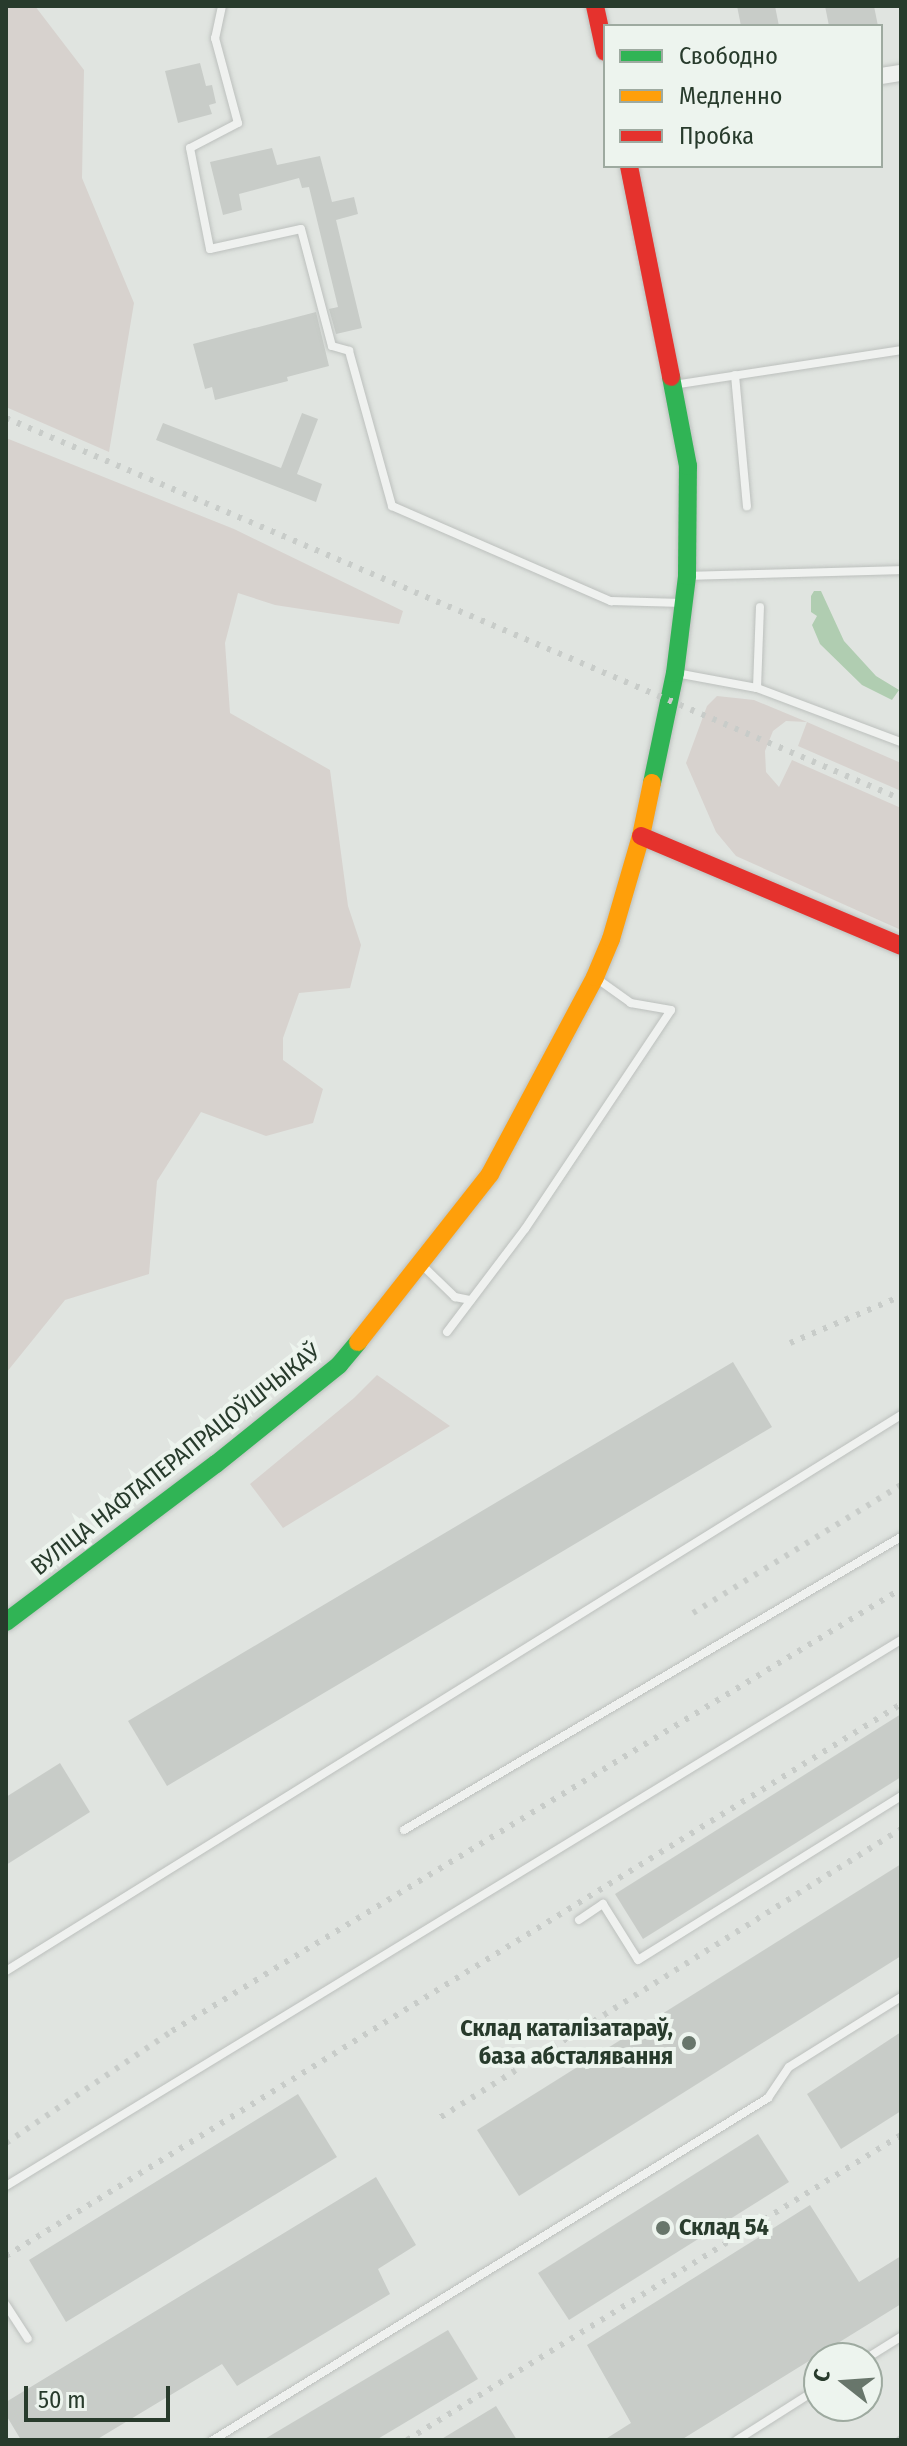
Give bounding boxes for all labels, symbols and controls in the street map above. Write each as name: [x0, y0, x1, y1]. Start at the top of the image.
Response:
legend: [603, 24, 883, 168]
text: Свободно: [679, 42, 778, 70]
text: Медленно: [679, 82, 782, 110]
text: Пробка: [679, 122, 754, 150]
street label: ВУЛІЦА НАФТАПЕРАПРАЦОЎШЧЫКАЎ: [26, 1338, 326, 1582]
place label: Склад каталізатараў, база абсталявання: [460, 2015, 673, 2071]
marker: Склад каталізатараў, база абсталявання: [680, 2034, 698, 2052]
place label: Склад 54: [679, 2214, 769, 2242]
marker: Склад 54: [654, 2219, 672, 2237]
north arrow: [803, 2342, 883, 2422]
text: С: [807, 2366, 836, 2385]
scale bar: [28, 2370, 174, 2420]
text: 50 m: [38, 2386, 86, 2414]

